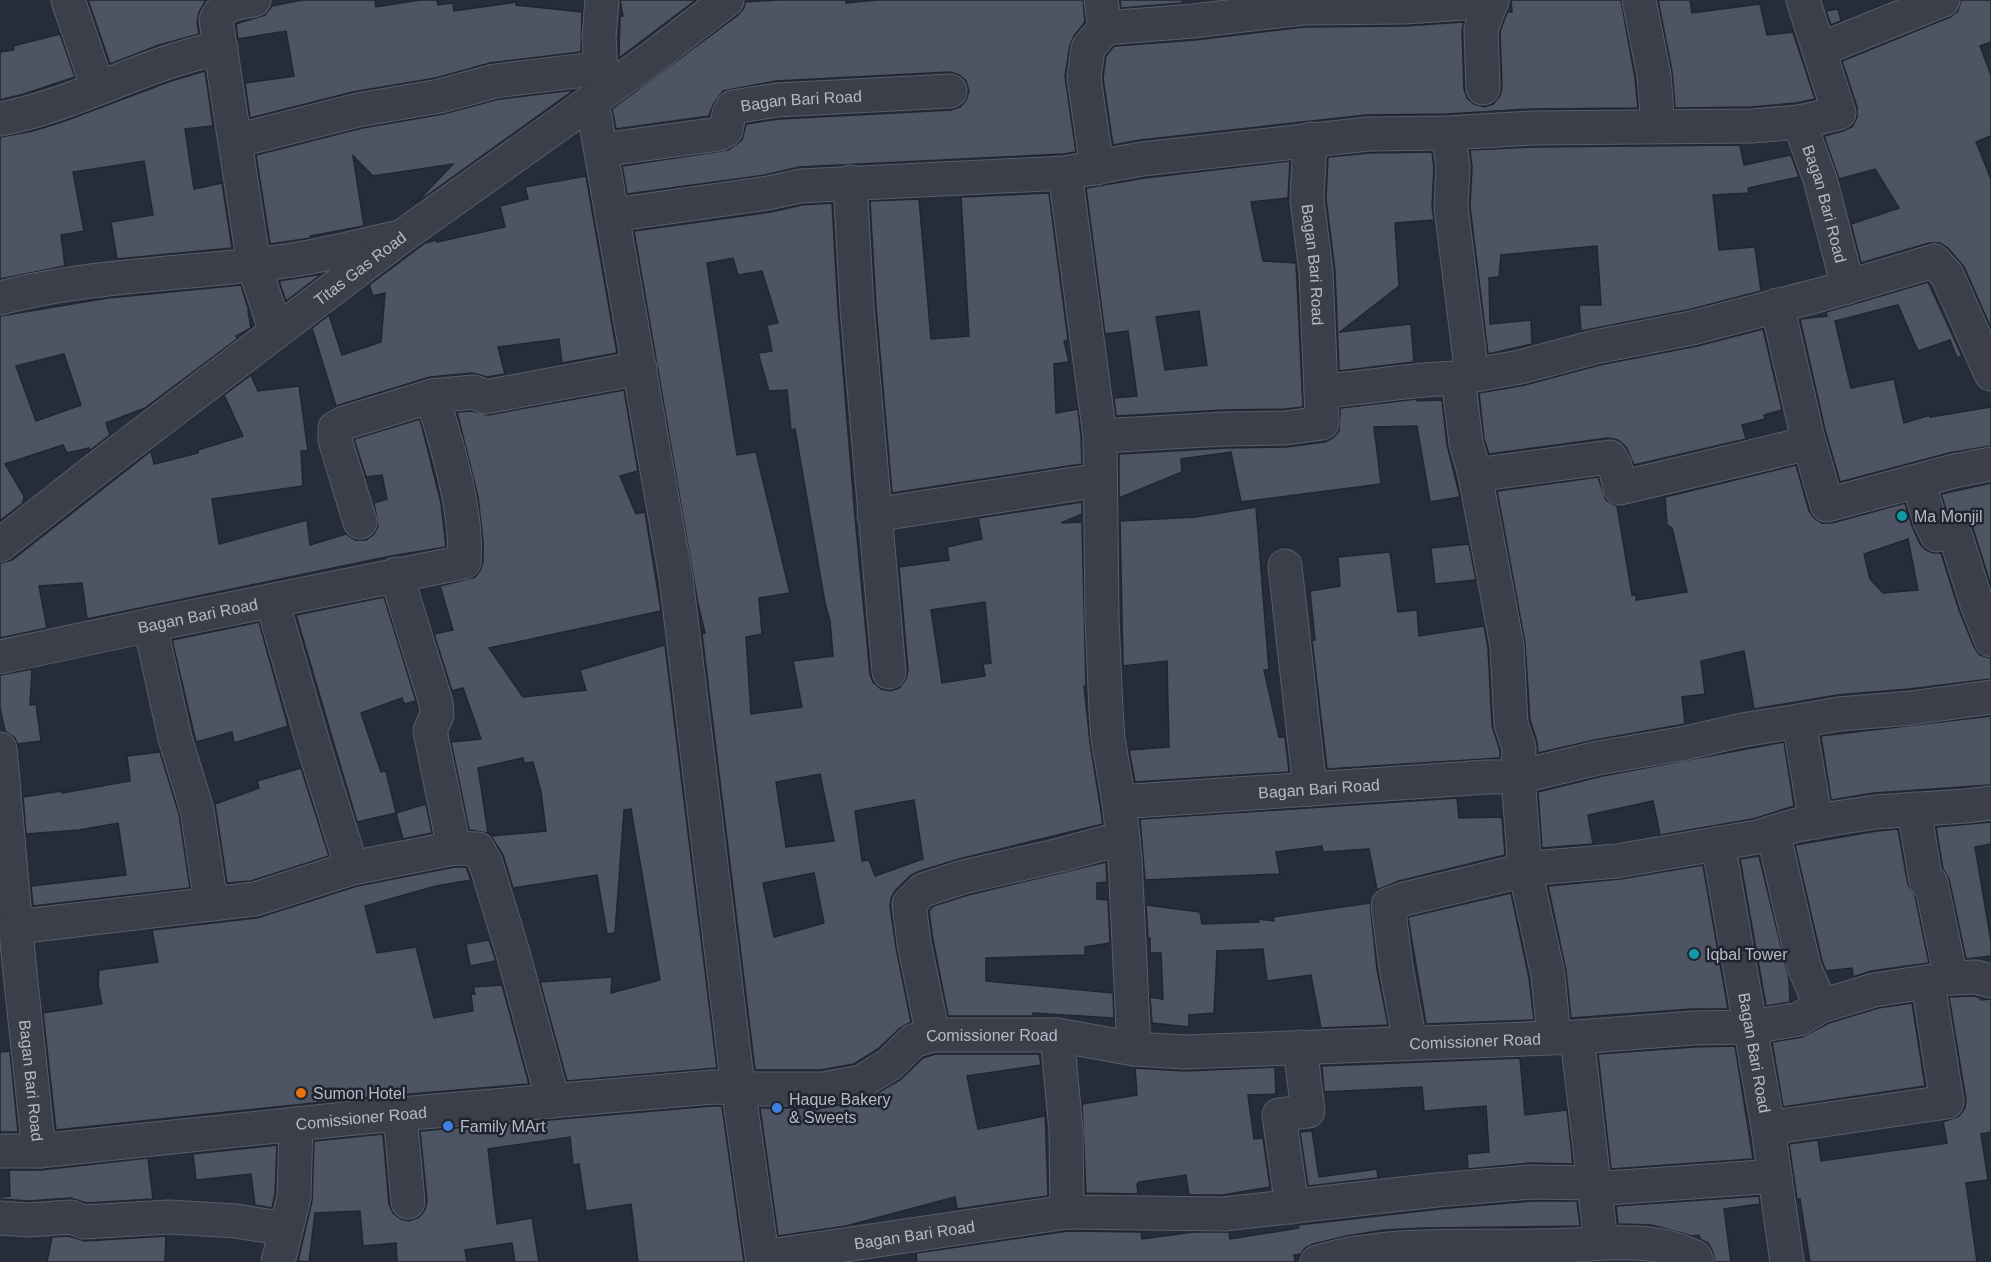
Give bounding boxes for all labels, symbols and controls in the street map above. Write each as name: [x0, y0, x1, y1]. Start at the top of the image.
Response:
street label: Bagan Bari Road: [739, 88, 862, 115]
street label: Bagan Bari Road: [1799, 143, 1849, 265]
street label: Bagan Bari Road: [1299, 203, 1326, 326]
street label: Titas Gas Road: [311, 228, 409, 309]
place label: Ma Monjil: [1914, 508, 1982, 525]
marker: Ma Monjil: [1895, 509, 1909, 523]
street label: Bagan Bari Road: [136, 596, 259, 636]
street label: Bagan Bari Road: [1258, 776, 1380, 802]
place label: Iqbal Tower: [1706, 946, 1788, 963]
marker: Iqbal Tower: [1687, 947, 1701, 961]
street label: Bagan Bari Road: [1735, 991, 1773, 1114]
street label: Bagan Bari Road: [16, 1019, 46, 1142]
street label: Comissioner Road: [924, 1026, 1058, 1046]
street label: Comissioner Road: [1409, 1030, 1541, 1052]
place label: Sumon Hotel: [313, 1085, 406, 1102]
marker: Sumon Hotel: [294, 1086, 308, 1100]
place label: Haque Bakery & Sweets: [789, 1091, 890, 1126]
marker: Haque Bakery & Sweets: [770, 1101, 784, 1115]
street label: Comissioner Road: [295, 1104, 428, 1133]
place label: Family MArt: [460, 1118, 546, 1135]
marker: Family MArt: [441, 1119, 455, 1133]
street label: Bagan Bari Road: [853, 1218, 976, 1252]

